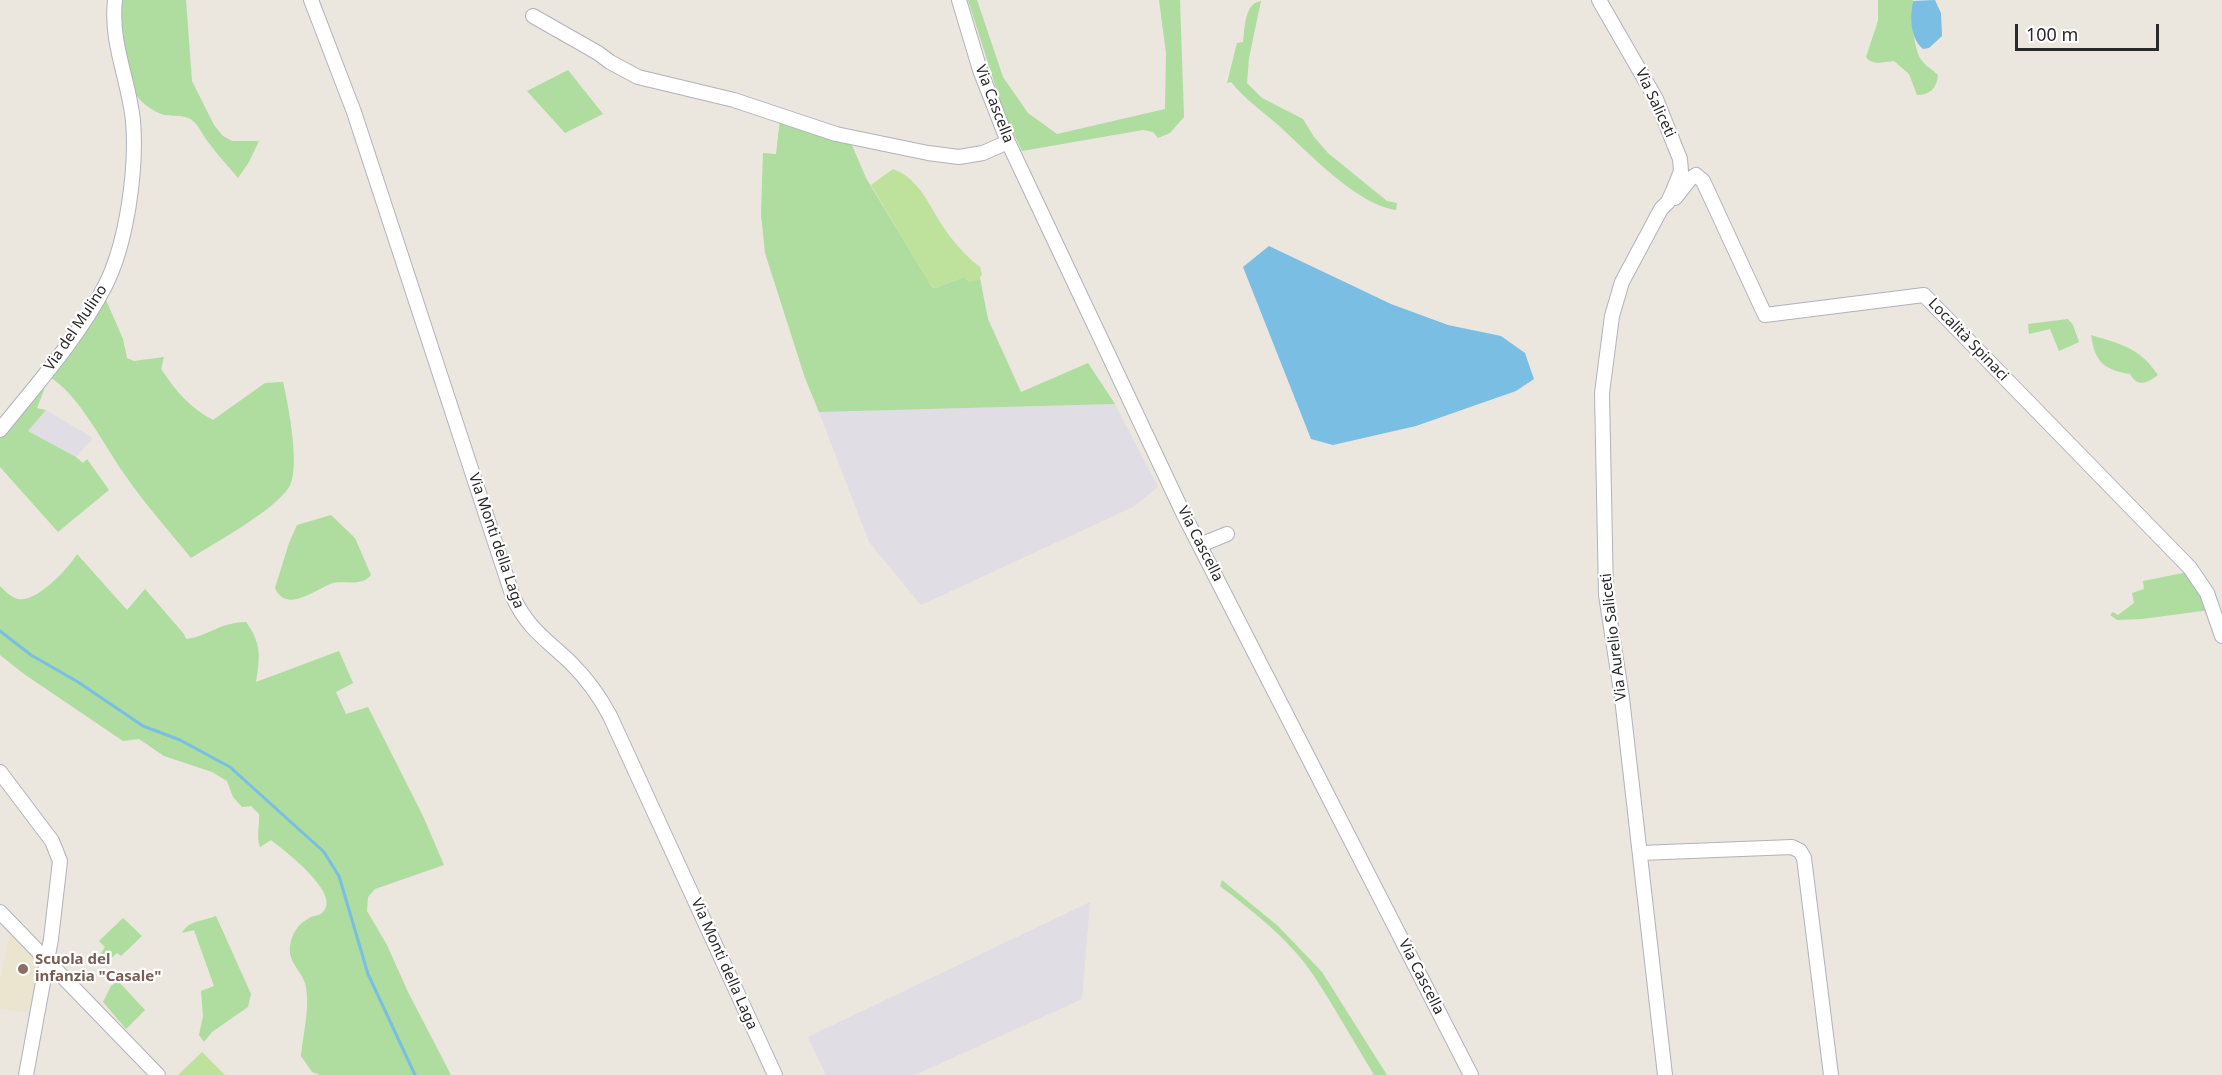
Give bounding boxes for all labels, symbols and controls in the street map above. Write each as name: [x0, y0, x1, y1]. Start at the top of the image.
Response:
scale bar: [2018, 12, 2162, 50]
text: 100 m: [2026, 22, 2078, 46]
street label: Via Cascella: [971, 62, 1017, 146]
street label: Via Saliceti: [1631, 65, 1679, 141]
street label: Via del Mulino: [41, 282, 111, 374]
street label: Località Spinaci: [1924, 295, 2012, 385]
street label: Via Monti della Laga: [464, 471, 528, 611]
street label: Via Cascella: [1173, 503, 1227, 585]
street label: Via Aurelio Saliceti: [1597, 572, 1631, 702]
street label: Via Monti della Laga: [687, 895, 761, 1033]
street label: Via Cascella: [1394, 936, 1448, 1018]
place label: Scuola del infanzia "Casale": [35, 951, 161, 986]
marker: Scuola del infanzia "Casale": [16, 962, 30, 976]

